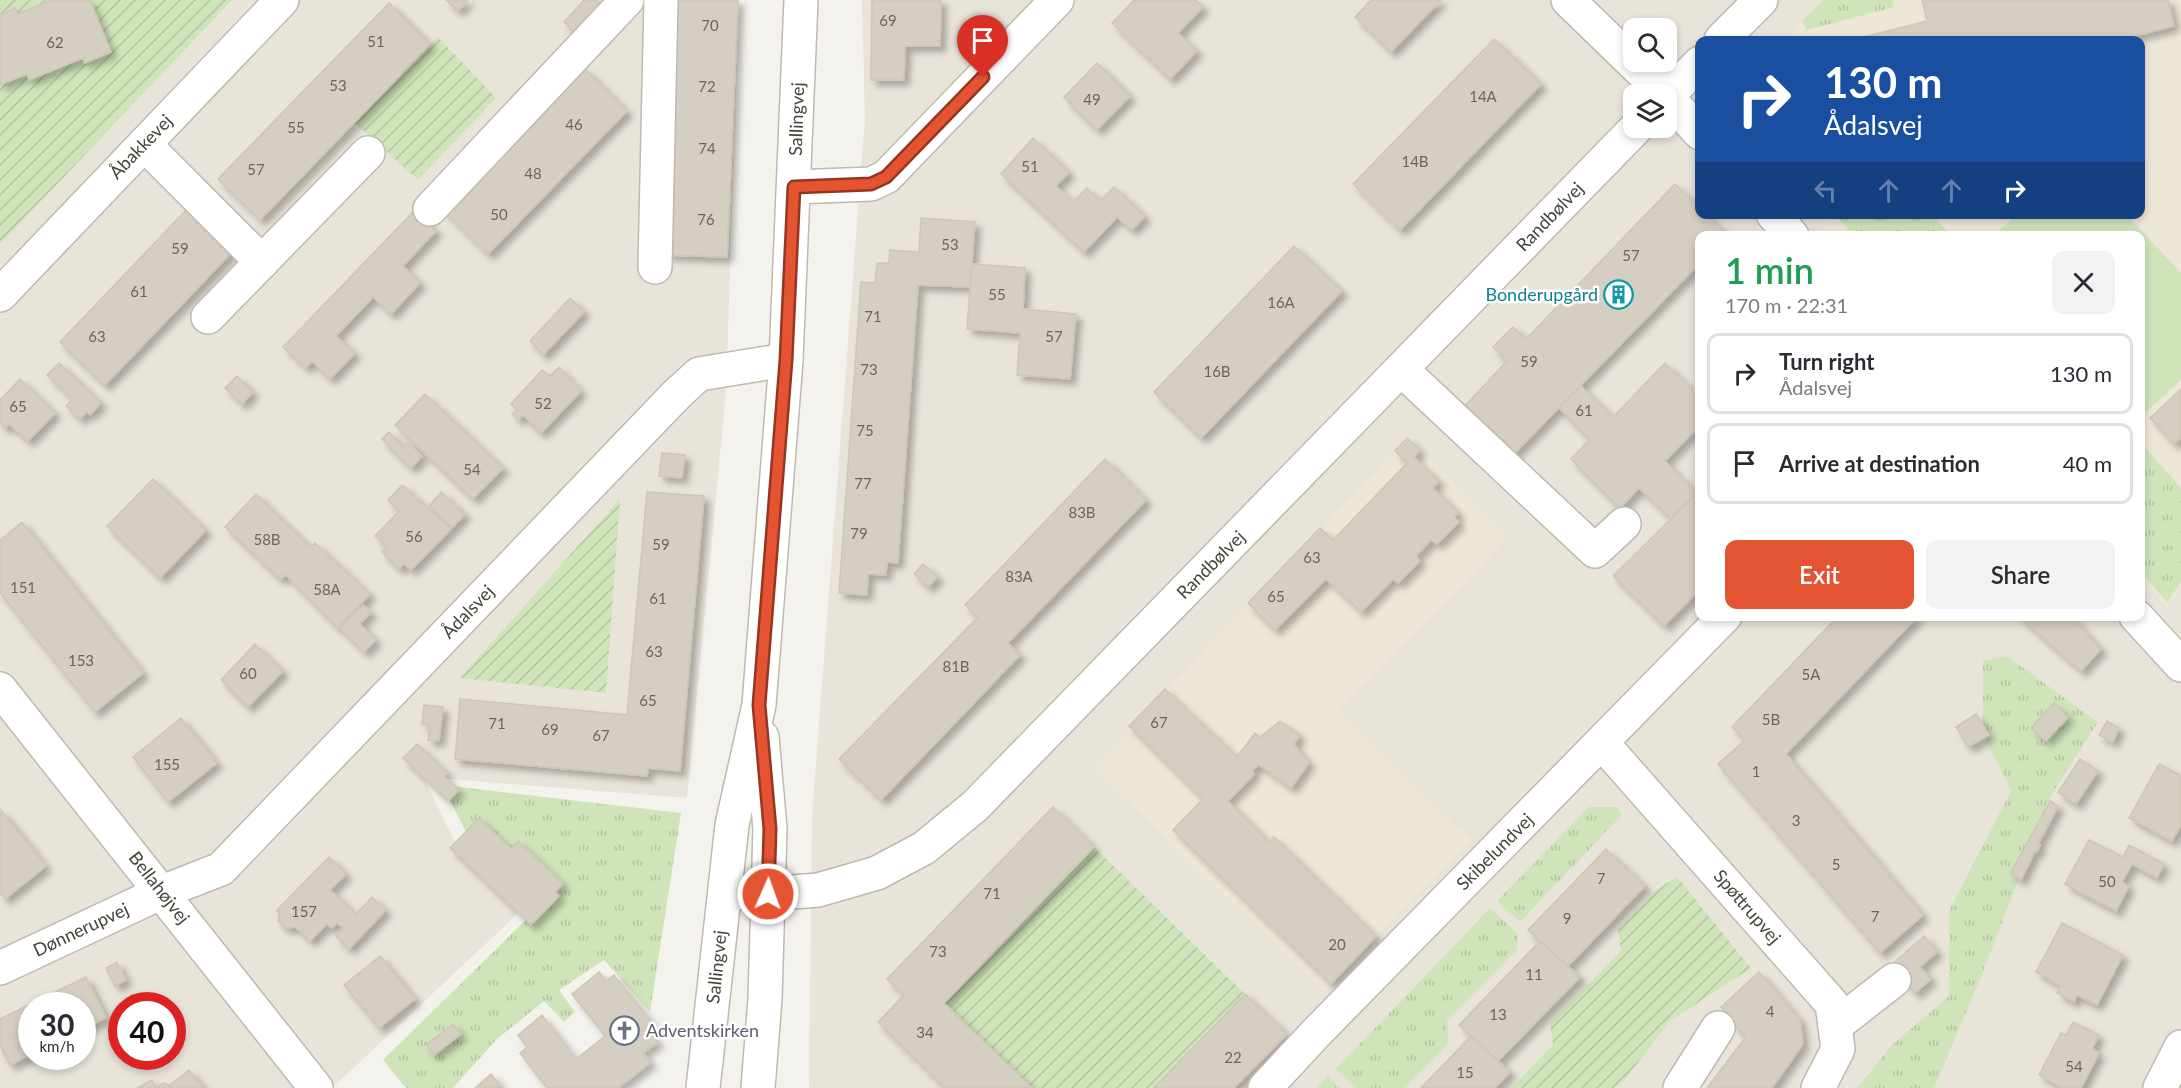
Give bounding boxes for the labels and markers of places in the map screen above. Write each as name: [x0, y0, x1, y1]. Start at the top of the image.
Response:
pin: [957, 15, 1008, 77]
building icon: Bonderupgård: [1603, 279, 1635, 311]
place label: Bonderupgård: [1485, 283, 1598, 305]
church icon: Adventskirken: [609, 1015, 641, 1047]
place label: Adventskirken: [646, 1019, 759, 1041]

